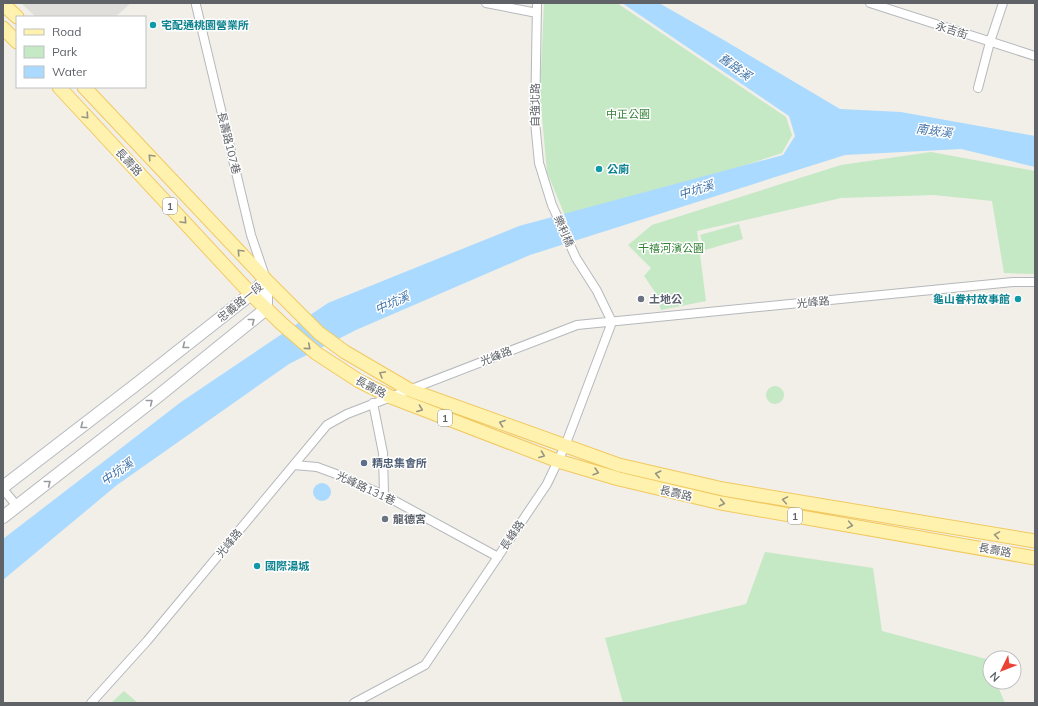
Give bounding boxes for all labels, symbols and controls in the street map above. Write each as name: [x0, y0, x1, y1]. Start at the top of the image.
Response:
legend: [16, 16, 146, 88]
place label: 宅配通桃園營業所: [161, 18, 249, 32]
street label: 永吉街: [934, 18, 970, 42]
marker: 宅配通桃園營業所: [148, 20, 158, 30]
text: Road: [52, 24, 81, 39]
text: Park: [52, 44, 78, 59]
water label: 舊路溪: [716, 50, 756, 84]
text: Water: [52, 64, 88, 79]
street label: 自強北路: [528, 83, 542, 127]
park label: 中正公園: [606, 107, 650, 121]
street label: 長壽路107巷: [214, 110, 244, 176]
one-way arrow: [81, 111, 88, 118]
water label: 南崁溪: [915, 121, 955, 141]
street label: 長壽路: [113, 145, 145, 179]
one-way arrow: [148, 155, 155, 162]
place label: 公廁: [607, 162, 629, 176]
marker: 公廁: [594, 164, 604, 174]
water label: 中坑溪: [676, 176, 717, 202]
road number: 1: [163, 198, 177, 214]
street label: 樂利橋: [551, 213, 577, 249]
one-way arrow: [179, 216, 186, 224]
park label: 千禧河濱公園: [638, 241, 704, 255]
one-way arrow: [237, 249, 245, 257]
street label: 忠義路一段: [214, 279, 266, 325]
water label: 中坑溪: [372, 288, 413, 317]
place label: 土地公: [649, 292, 683, 306]
place label: 龜山眷村故事館: [933, 292, 1010, 306]
street label: 光峰路: [796, 293, 830, 311]
marker: 土地公: [636, 294, 646, 304]
marker: 龜山眷村故事館: [1013, 294, 1023, 304]
one-way arrow: [247, 318, 254, 325]
one-way arrow: [183, 341, 190, 348]
one-way arrow: [303, 342, 311, 349]
street label: 光峰路: [478, 344, 514, 368]
one-way arrow: [379, 371, 386, 378]
street label: 長壽路: [353, 373, 389, 401]
one-way arrow: [146, 400, 153, 407]
one-way arrow: [417, 404, 424, 412]
road number: 1: [438, 410, 452, 426]
one-way arrow: [499, 419, 506, 428]
one-way arrow: [80, 421, 87, 428]
one-way arrow: [538, 450, 545, 458]
water label: 中坑溪: [98, 454, 137, 488]
place label: 精忠集會所: [372, 456, 427, 470]
marker: 精忠集會所: [359, 458, 369, 468]
one-way arrow: [592, 467, 599, 476]
street label: 光峰路131巷: [334, 468, 398, 508]
one-way arrow: [655, 471, 661, 479]
one-way arrow: [44, 480, 51, 487]
street label: 長壽路: [658, 482, 694, 504]
one-way arrow: [782, 496, 789, 504]
one-way arrow: [719, 499, 725, 507]
road number: 1: [788, 508, 802, 524]
place label: 龍德宮: [393, 512, 426, 526]
marker: 龍德宮: [380, 514, 390, 524]
street label: 長峰路: [497, 517, 527, 553]
one-way arrow: [847, 520, 853, 529]
street label: 光峰路: [213, 526, 245, 560]
one-way arrow: [993, 531, 1000, 540]
street label: 長壽路: [978, 540, 1012, 560]
place label: 國際湯城: [265, 559, 310, 573]
marker: 國際湯城: [252, 561, 262, 571]
north arrow: [982, 650, 1022, 690]
text: N: [987, 669, 1003, 685]

